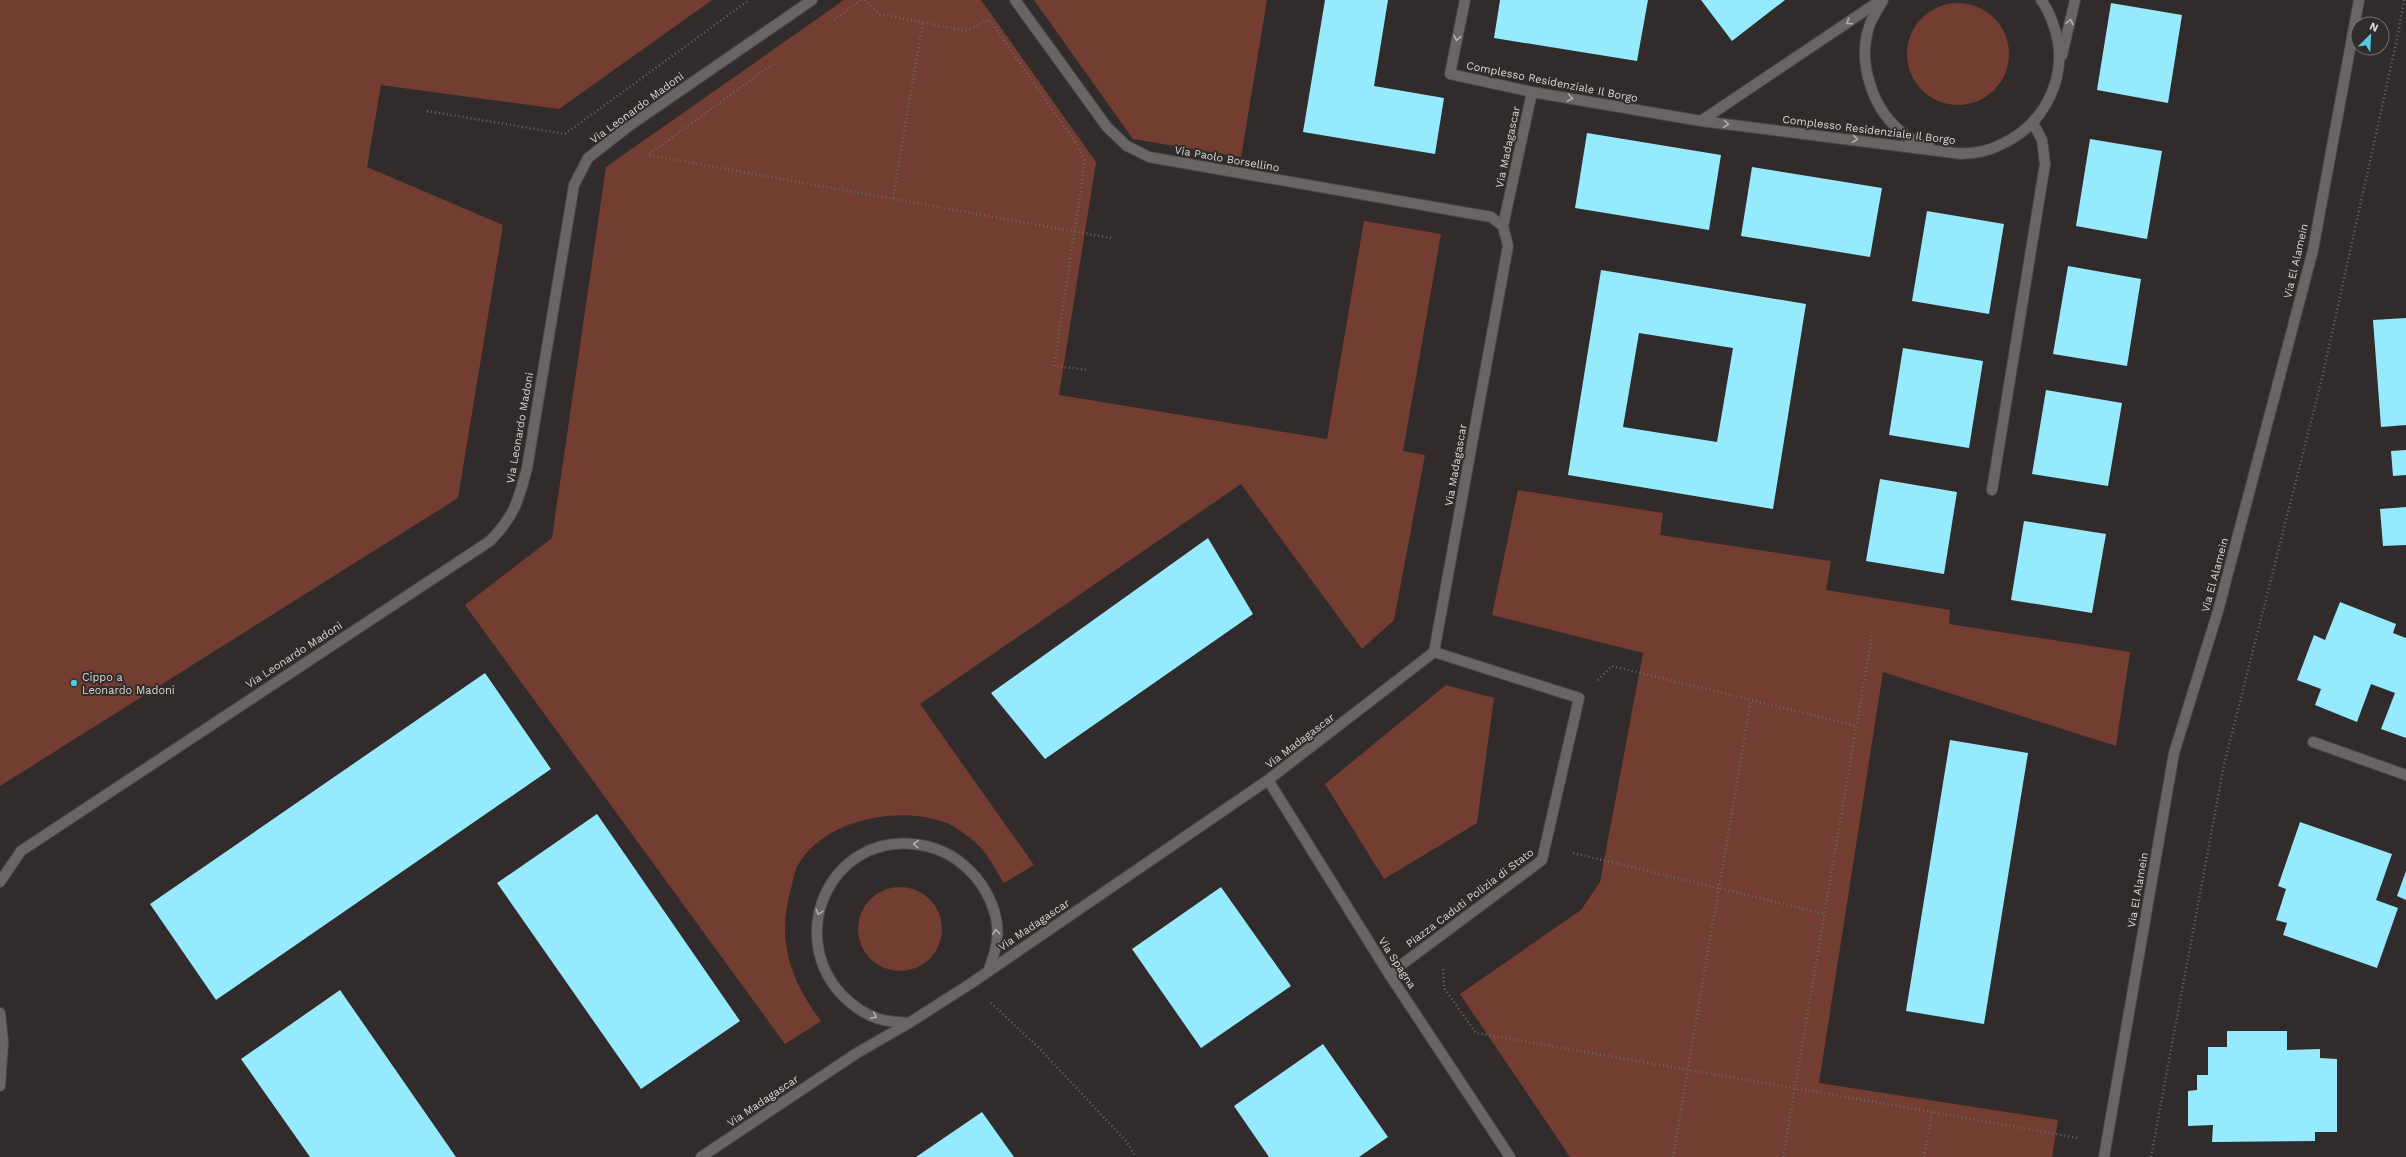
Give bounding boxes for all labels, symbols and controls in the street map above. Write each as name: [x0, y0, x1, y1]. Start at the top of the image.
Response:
north arrow: [2350, 16, 2390, 56]
one-way arrow: [1846, 17, 1853, 24]
one-way arrow: [2065, 18, 2073, 25]
text: N: [2367, 20, 2380, 35]
one-way arrow: [1454, 35, 1462, 41]
street label: Complesso Residenziale Il Borgo: [1465, 59, 1639, 105]
street label: Via Leonardo Madoni: [588, 70, 686, 146]
one-way arrow: [1567, 94, 1573, 102]
street label: Via Madagascar: [1493, 104, 1523, 189]
street label: Complesso Residenziale Il Borgo: [1782, 113, 1956, 147]
one-way arrow: [1723, 119, 1729, 128]
one-way arrow: [1852, 134, 1858, 143]
street label: Via Paolo Borsellino: [1174, 143, 1280, 175]
street label: Via El Alamein: [2281, 222, 2311, 300]
street label: Via Leonardo Madoni: [504, 371, 536, 485]
street label: Via Madagascar: [1442, 422, 1470, 507]
street label: Via El Alamein: [2199, 536, 2231, 614]
street label: Via Leonardo Madoni: [243, 619, 345, 691]
place label: Cippo a Leonardo Madoni: [82, 671, 175, 697]
marker: Cippo a Leonardo Madoni: [69, 678, 79, 688]
street label: Via Madagascar: [1263, 710, 1338, 771]
one-way arrow: [913, 840, 919, 849]
street label: Piazza Caduti Polizia di Stato: [1404, 846, 1536, 950]
street label: Via El Alamein: [2125, 851, 2151, 929]
street label: Via Madagascar: [996, 896, 1073, 954]
one-way arrow: [815, 908, 824, 915]
one-way arrow: [992, 929, 1001, 935]
street label: Via Spagna: [1376, 935, 1418, 991]
one-way arrow: [870, 1011, 877, 1019]
street label: Via Madagascar: [725, 1072, 802, 1130]

